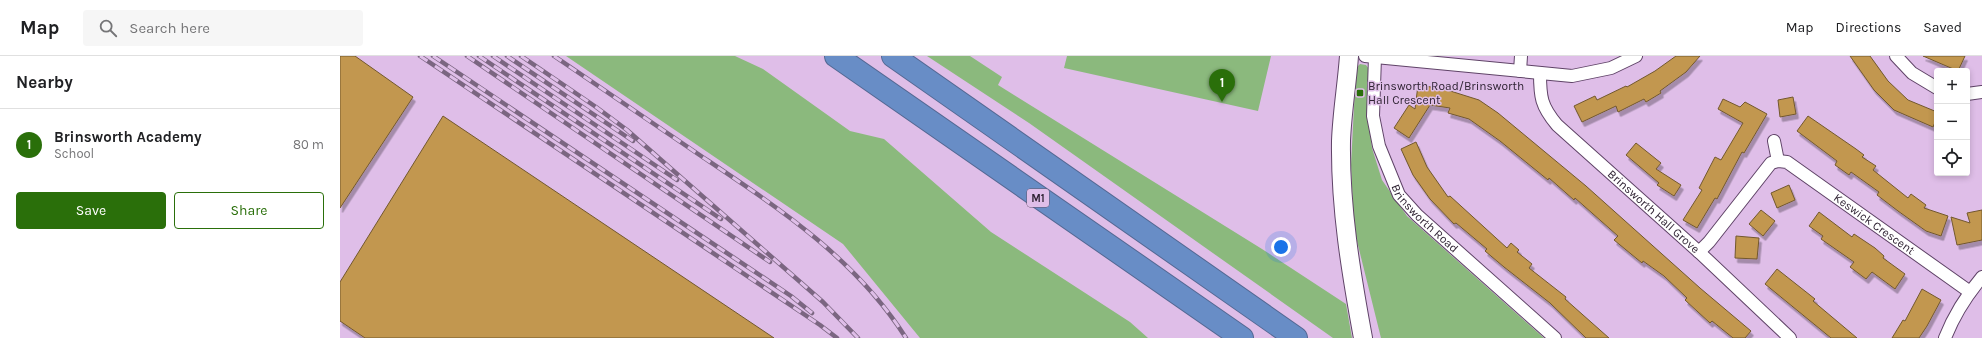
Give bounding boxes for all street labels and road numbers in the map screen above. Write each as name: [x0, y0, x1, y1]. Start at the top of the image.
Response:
street label: Brinsworth Hall Grove: [1605, 167, 1702, 256]
street label: Brinsworth Road: [1388, 182, 1461, 255]
road number: M1: [1027, 189, 1049, 207]
street label: Keswick Crescent: [1831, 190, 1918, 258]

